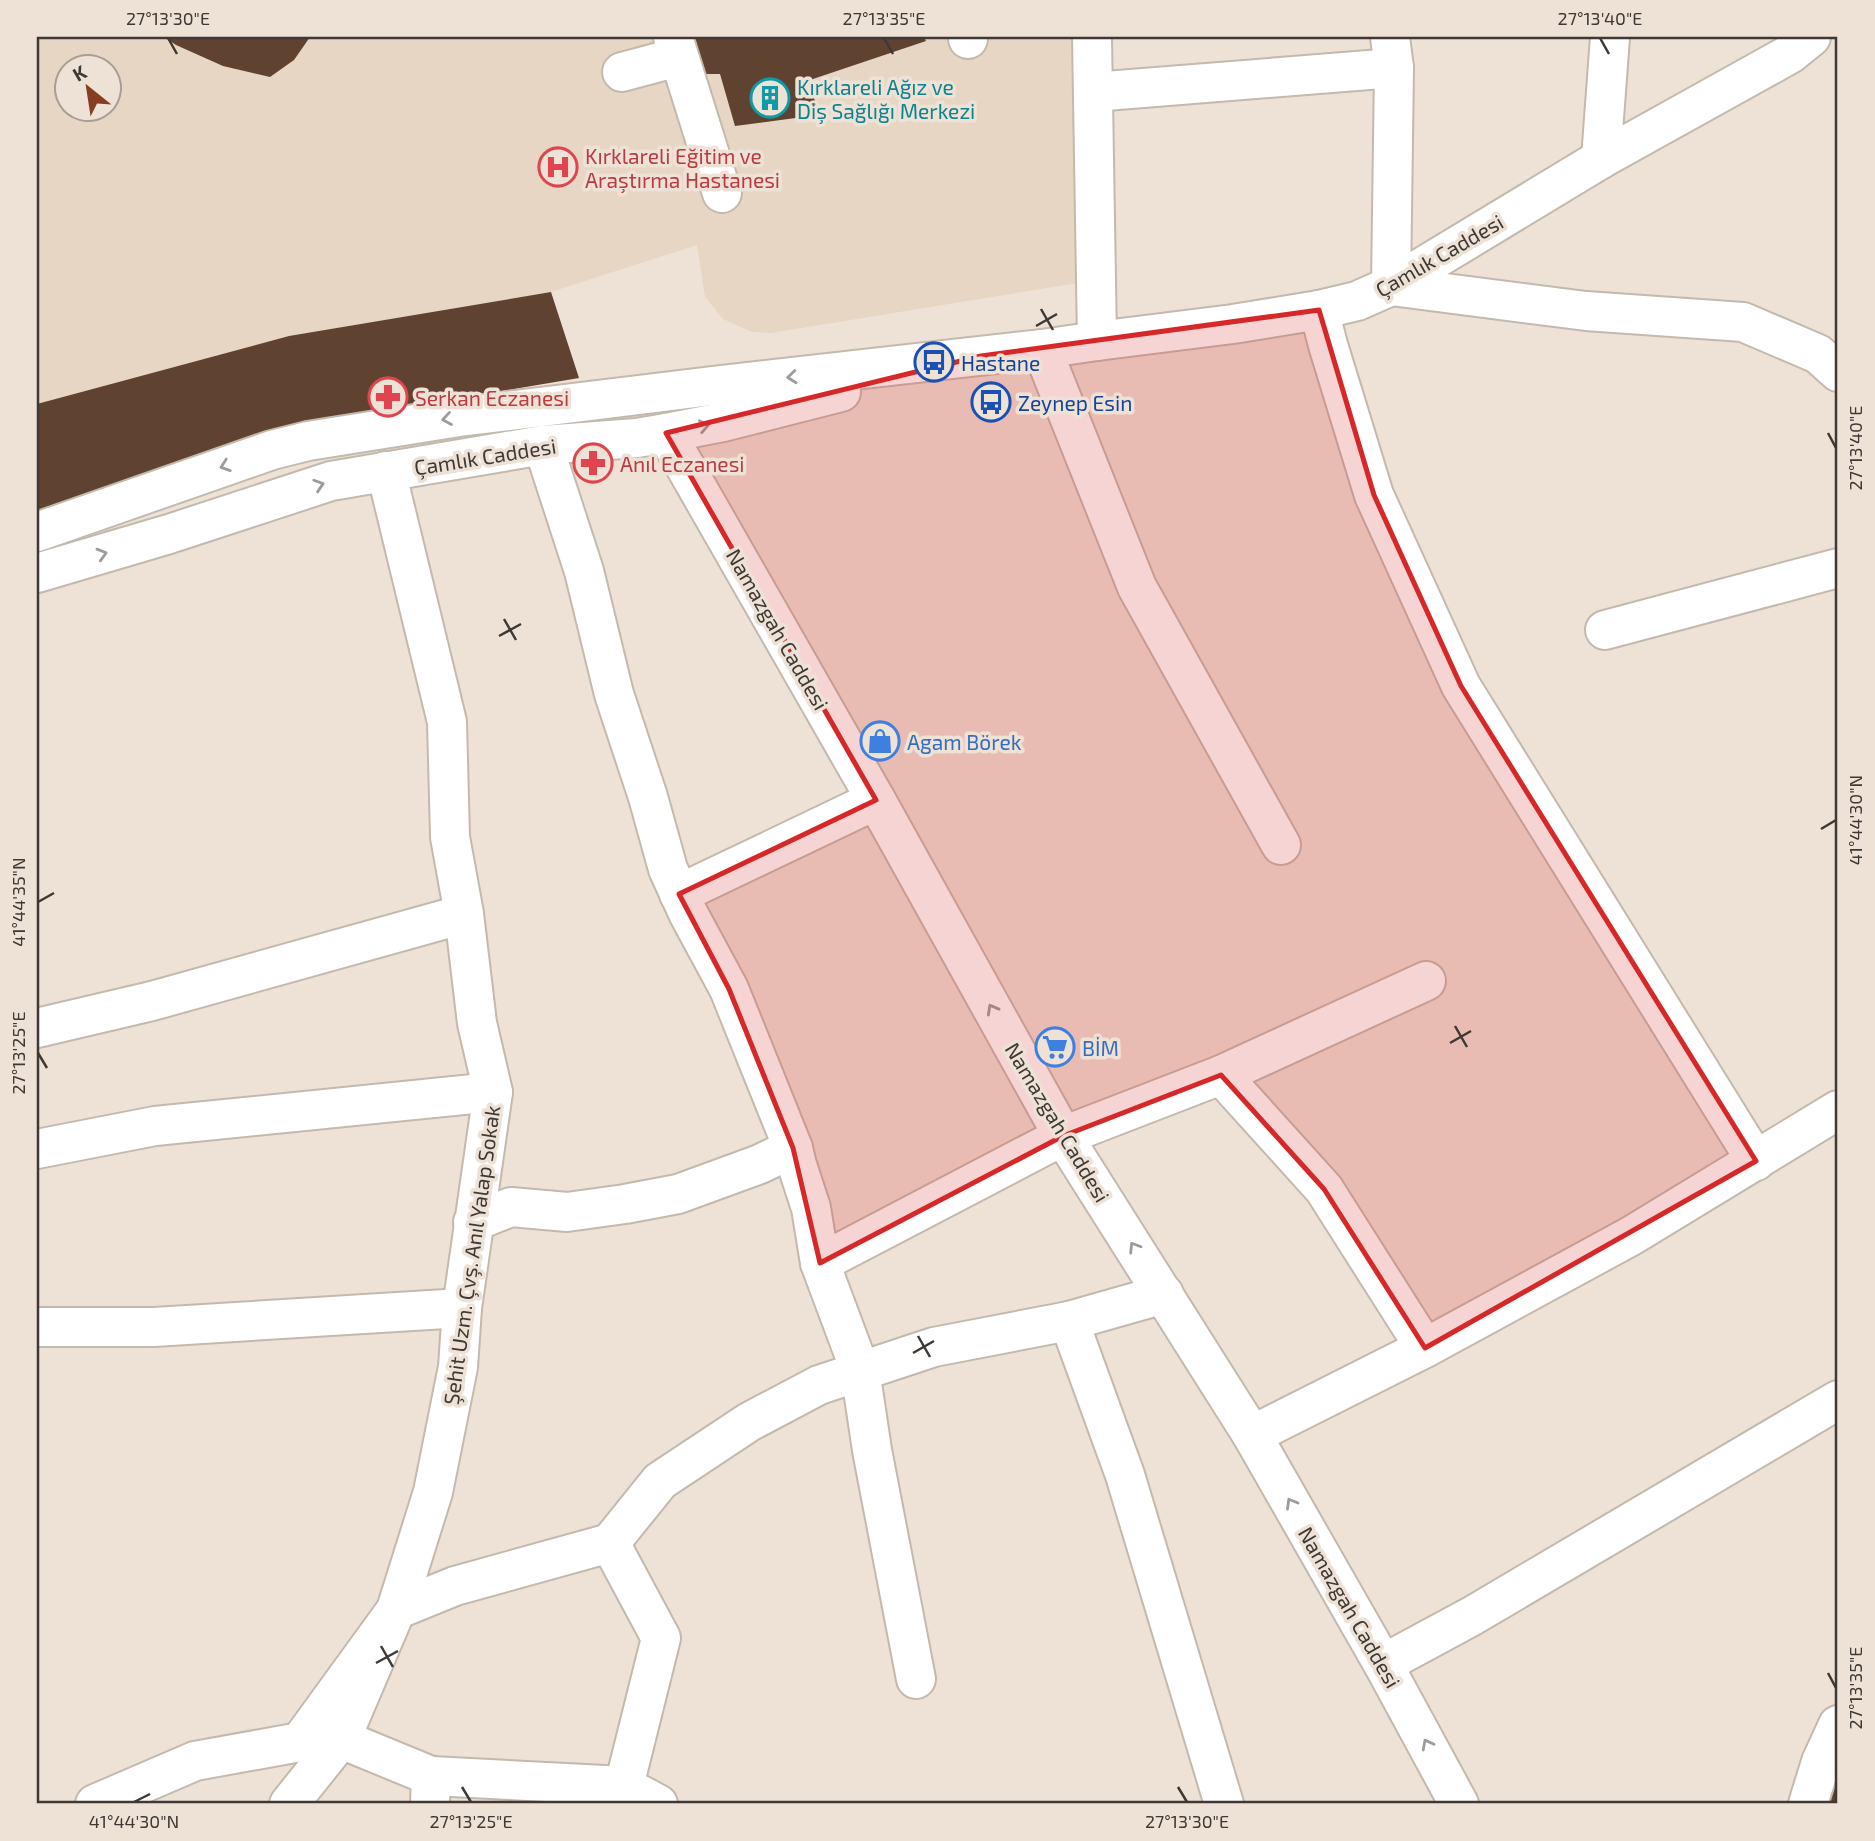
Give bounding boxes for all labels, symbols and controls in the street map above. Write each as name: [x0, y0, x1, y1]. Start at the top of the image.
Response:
text: 27°13'30"E: [126, 7, 210, 29]
text: 27°13'35"E: [843, 7, 925, 29]
text: 27°13'40"E: [1558, 7, 1642, 29]
north arrow: [52, 52, 122, 122]
text: K: [68, 60, 90, 86]
place label: Kırklareli Ağız ve Diş Sağlığı Merkezi: [797, 74, 975, 125]
building icon: Kırklareli Ağız ve Diş Sağlığı Merkezi: [749, 77, 791, 119]
place label: Kırklareli Eğitim ve Araştırma Hastanesi: [585, 143, 780, 194]
hospital icon: Kırklareli Eğitim ve Araştırma Hastanesi: [537, 146, 579, 188]
street label: Çamlık Caddesi: [1371, 208, 1508, 303]
bus stop icon: Hastane: [913, 341, 955, 383]
place label: Hastane: [961, 350, 1040, 375]
one-way arrow: [786, 370, 797, 385]
pharmacy icon: Serkan Eczanesi: [367, 376, 409, 418]
bus stop icon: Zeynep Esin: [970, 381, 1012, 423]
place label: Serkan Eczanesi: [415, 385, 569, 410]
place label: Zeynep Esin: [1018, 390, 1132, 415]
text: 27°13'40"E: [1844, 406, 1866, 490]
one-way arrow: [441, 411, 453, 426]
one-way arrow: [698, 419, 710, 434]
street label: Çamlık Caddesi: [412, 432, 558, 482]
pharmacy icon: Anıl Eczanesi: [572, 442, 614, 484]
place label: Anıl Eczanesi: [620, 451, 745, 476]
one-way arrow: [220, 458, 232, 472]
one-way arrow: [313, 479, 325, 494]
street label: Namazgah Caddesi: [722, 544, 834, 714]
one-way arrow: [96, 547, 108, 562]
shop icon: Agam Börek: [859, 720, 901, 762]
place label: Agam Börek: [907, 729, 1022, 754]
text: 41°44'30"N: [1844, 775, 1866, 865]
text: 41°44'35"N: [7, 857, 29, 947]
one-way arrow: [987, 1004, 1000, 1017]
text: 27°13'25"E: [7, 1012, 29, 1095]
supermarket icon: BİM: [1034, 1026, 1076, 1068]
place label: BİM: [1082, 1035, 1119, 1060]
street label: Namazgah Caddesi: [1000, 1038, 1116, 1206]
street label: Şehit Uzm. Çvş. Anıl Yalap Sokak: [438, 1103, 506, 1407]
one-way arrow: [1129, 1241, 1142, 1254]
one-way arrow: [1286, 1498, 1299, 1511]
street label: Namazgah Caddesi: [1294, 1522, 1406, 1692]
text: 27°13'35"E: [1844, 1647, 1866, 1729]
one-way arrow: [1422, 1739, 1435, 1751]
text: 41°44'30"N: [89, 1810, 179, 1832]
text: 27°13'25"E: [430, 1810, 513, 1832]
text: 27°13'30"E: [1145, 1810, 1229, 1832]

